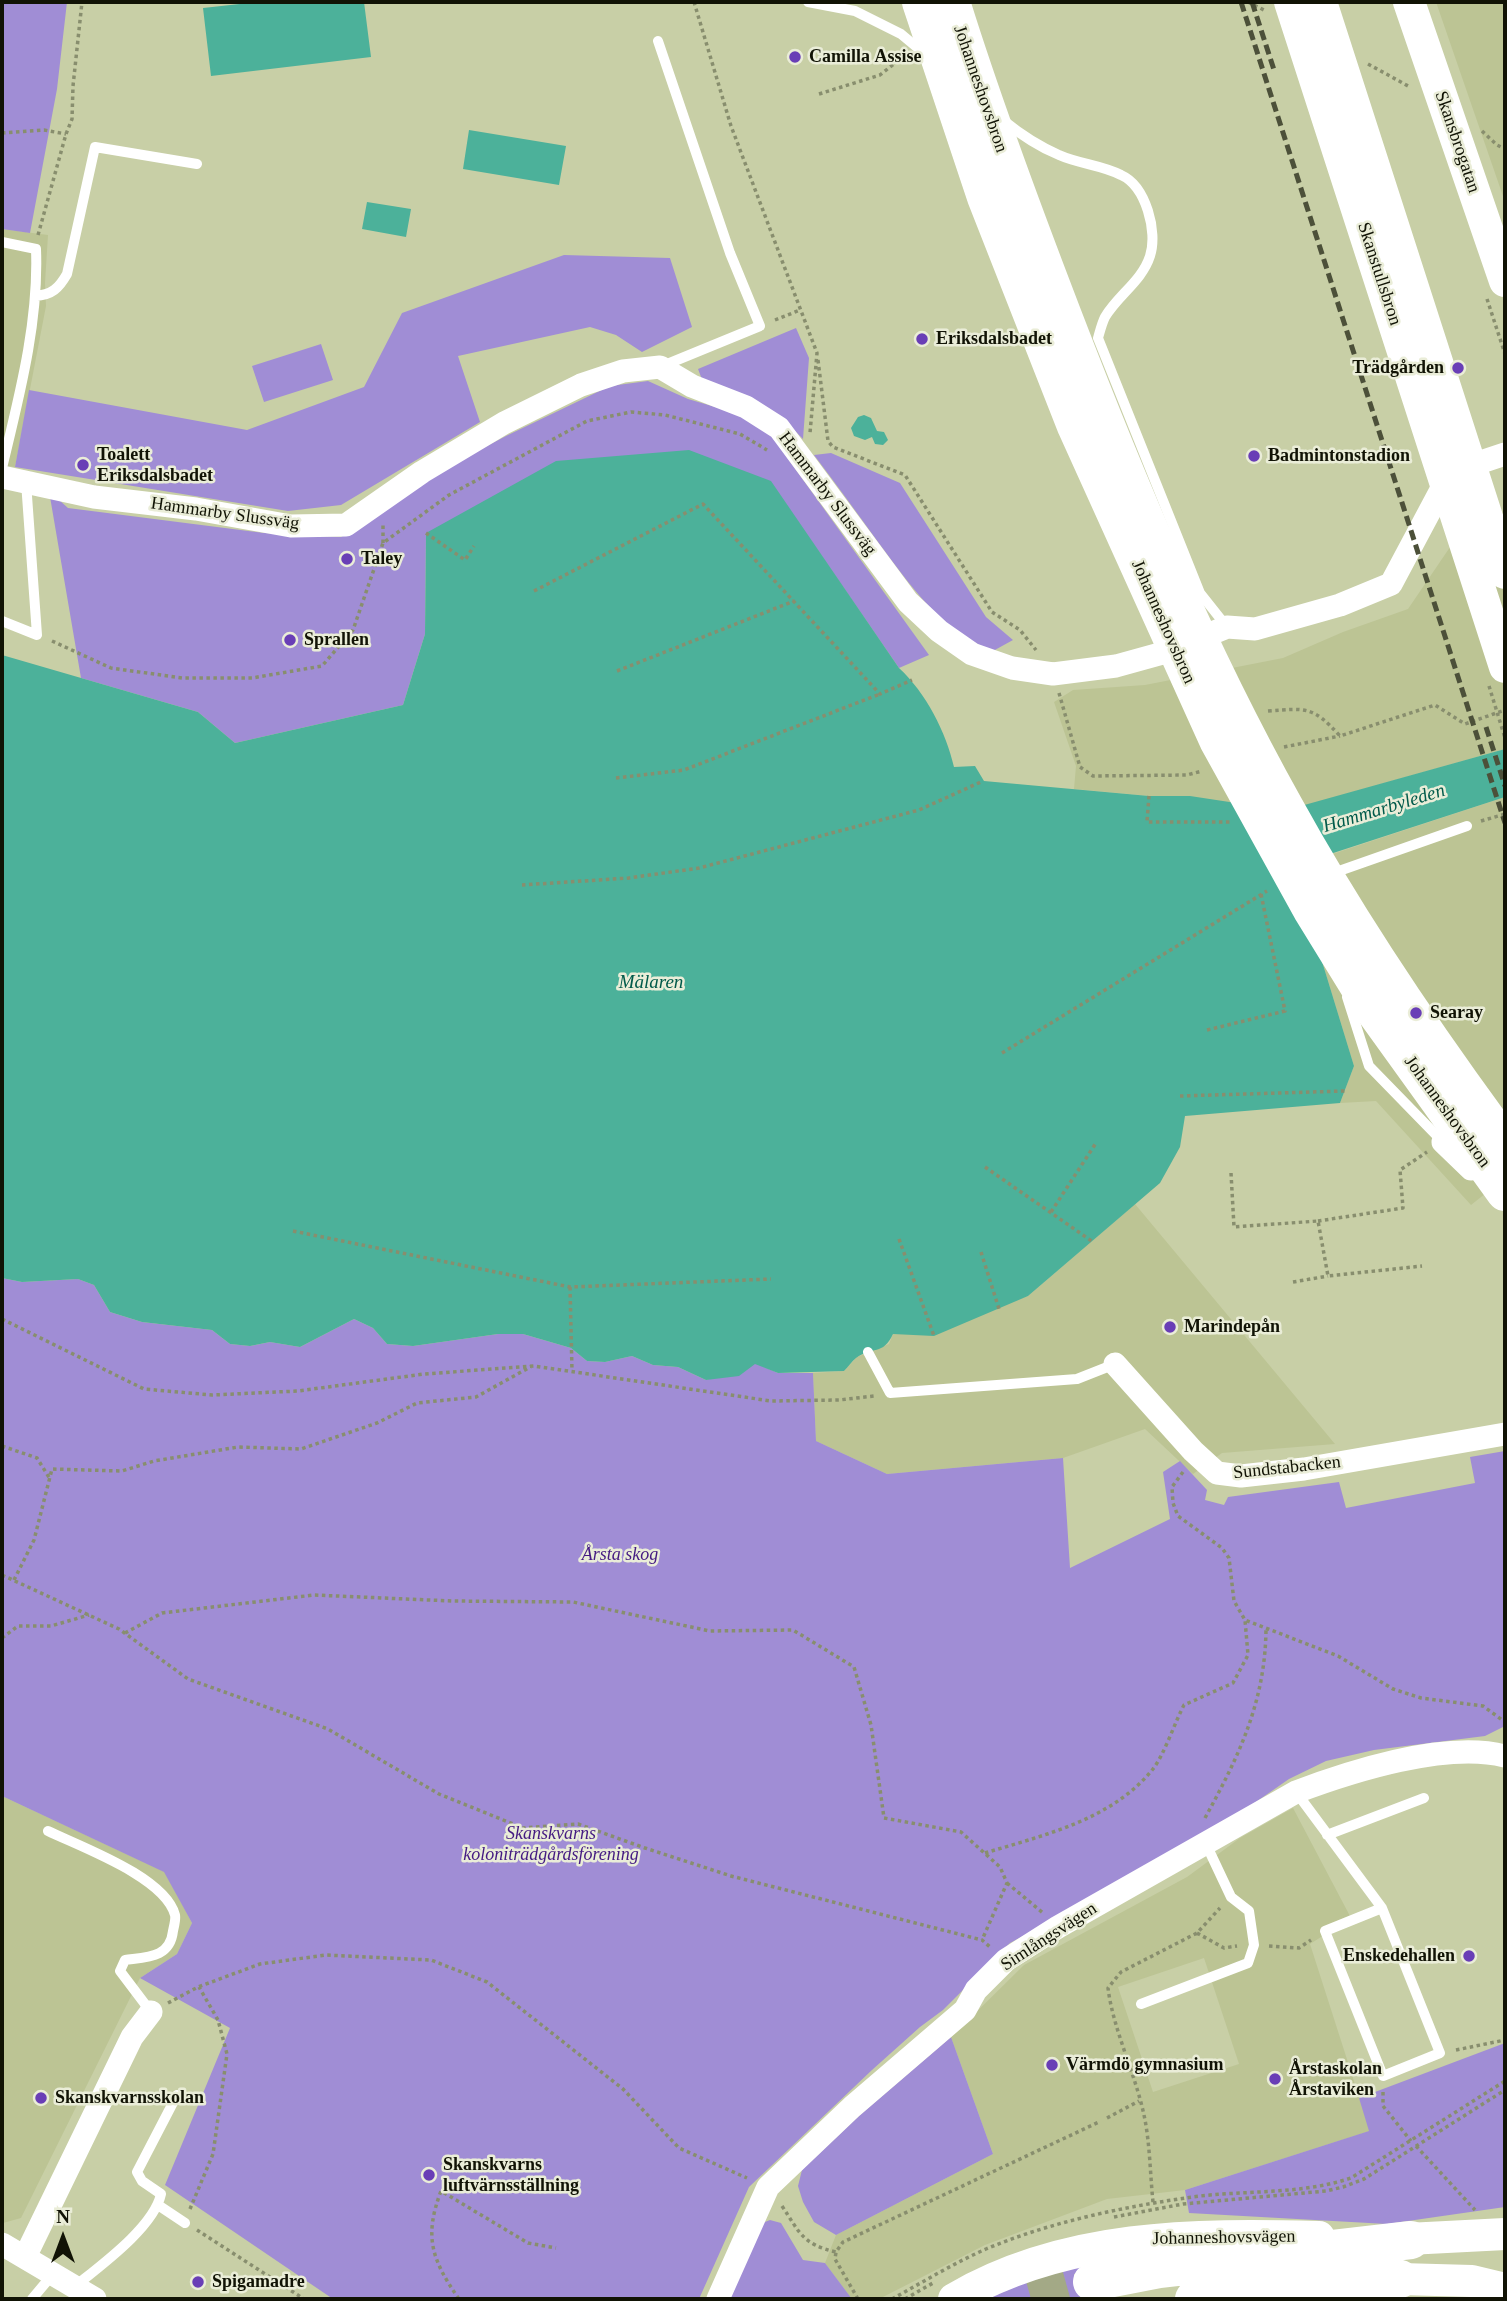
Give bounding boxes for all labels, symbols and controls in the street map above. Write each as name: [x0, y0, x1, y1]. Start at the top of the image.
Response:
street label: Johanneshovsbron: [948, 23, 1012, 155]
place label: Camilla Assise: [809, 46, 922, 68]
marker: Camilla Assise: [787, 49, 803, 65]
street label: Skansbrogatan: [1430, 88, 1484, 196]
street label: Skanstullsbron: [1352, 220, 1406, 328]
place label: Eriksdalsbadet: [936, 328, 1052, 350]
marker: Eriksdalsbadet: [914, 331, 930, 347]
place label: Trädgården: [1352, 357, 1444, 379]
marker: Trädgården: [1450, 360, 1466, 376]
street label: Hammarby Slussväg: [773, 428, 881, 560]
place label: Toalett Eriksdalsbadet: [97, 444, 213, 486]
place label: Badmintonstadion: [1268, 445, 1410, 467]
marker: Badmintonstadion: [1246, 448, 1262, 464]
marker: Toalett Eriksdalsbadet: [75, 457, 91, 473]
street label: Hammarby Slussväg: [149, 493, 301, 535]
place label: Taley: [361, 548, 402, 570]
marker: Taley: [339, 551, 355, 567]
street label: Johanneshovsbron: [1126, 557, 1200, 687]
place label: Sprallen: [304, 629, 369, 651]
marker: Sprallen: [282, 632, 298, 648]
water label: Hammarbyleden: [1320, 780, 1448, 838]
water label: Mälaren: [619, 972, 683, 994]
place label: Searay: [1430, 1002, 1483, 1024]
marker: Searay: [1408, 1005, 1424, 1021]
street label: Johanneshovsbron: [1399, 1052, 1495, 1172]
place label: Marindepån: [1184, 1316, 1280, 1338]
marker: Marindepån: [1162, 1319, 1178, 1335]
street label: Sundstabacken: [1232, 1452, 1342, 1484]
park label: Årsta skog: [582, 1544, 658, 1566]
park label: Skanskvarns koloniträdgårdsförening: [463, 1823, 639, 1866]
street label: Simlångsvägen: [997, 1898, 1101, 1976]
place label: Enskedehallen: [1343, 1945, 1455, 1967]
marker: Enskedehallen: [1461, 1948, 1477, 1964]
place label: Värmdö gymnasium: [1066, 2054, 1224, 2076]
marker: Värmdö gymnasium: [1044, 2057, 1060, 2073]
place label: Årstaskolan Årstaviken: [1289, 2058, 1382, 2100]
marker: Årstaskolan Årstaviken: [1267, 2071, 1283, 2087]
place label: Skanskvarnsskolan: [55, 2087, 204, 2109]
marker: Skanskvarnsskolan: [33, 2090, 49, 2106]
place label: Skanskvarns luftvärnsställning: [443, 2154, 579, 2196]
marker: Skanskvarns luftvärnsställning: [421, 2167, 437, 2183]
north arrow: [28, 2203, 98, 2273]
text: N: [56, 2206, 70, 2227]
street label: Johanneshovsvägen: [1152, 2226, 1296, 2250]
place label: Spigamadre: [212, 2271, 305, 2293]
marker: Spigamadre: [190, 2274, 206, 2290]

